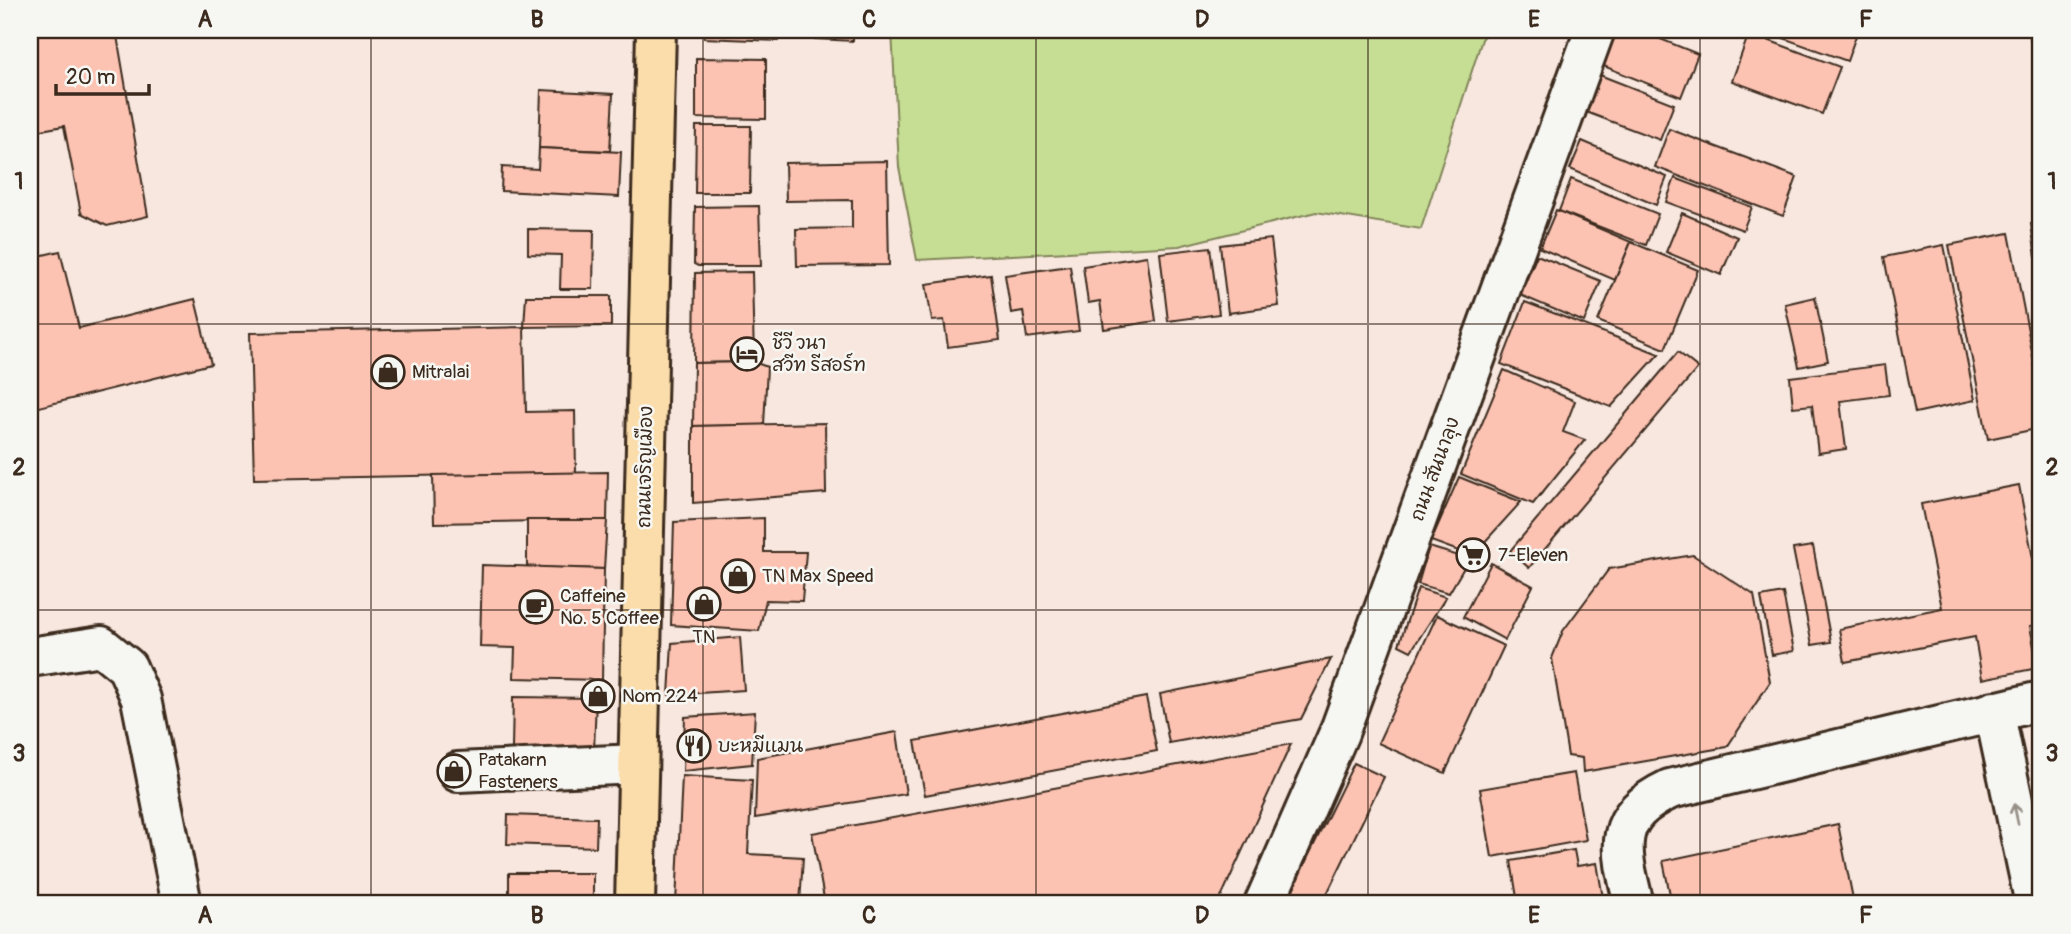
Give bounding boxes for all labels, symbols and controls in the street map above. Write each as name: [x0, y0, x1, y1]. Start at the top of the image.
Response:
text: A: [198, 5, 213, 34]
text: B: [530, 5, 544, 34]
text: C: [862, 5, 876, 34]
text: D: [1195, 5, 1209, 34]
text: E: [1528, 5, 1540, 34]
text: F: [1859, 5, 1873, 34]
scale bar: [56, 52, 149, 96]
text: 20 m: [66, 64, 115, 91]
text: 1: [15, 167, 24, 196]
text: 1: [2048, 167, 2057, 196]
place label: ชีวี วนา สวีท รีสอร์ท: [772, 331, 866, 377]
hotel icon: ชีวี วนา สวีท รีสอร์ท: [728, 335, 766, 373]
shop icon: Mitralai: [369, 353, 407, 391]
place label: Mitralai: [412, 360, 469, 384]
street label: ถนนเจริญเมือง: [632, 406, 658, 528]
street label: ถนน สันนาลุง: [1405, 414, 1467, 525]
text: 2: [13, 453, 26, 482]
text: 2: [2046, 453, 2059, 482]
supermarket icon: 7-Eleven: [1454, 536, 1492, 574]
place label: 7-Eleven: [1498, 543, 1568, 567]
shop icon: TN Max Speed: [719, 557, 757, 595]
place label: TN Max Speed: [762, 564, 874, 588]
place label: Caffeine No. 5 Coffee: [560, 584, 659, 630]
shop icon: TN: [685, 585, 723, 623]
cafe icon: Caffeine No. 5 Coffee: [517, 588, 555, 626]
place label: TN: [692, 625, 716, 649]
shop icon: Nom 224: [579, 677, 617, 715]
place label: Nom 224: [622, 684, 698, 708]
restaurant icon: บะหมีแมน: [675, 727, 713, 765]
place label: บะหมีแมน: [718, 734, 804, 758]
text: 3: [13, 739, 25, 768]
text: 3: [2046, 739, 2058, 768]
place label: Patakarn Fasteners: [478, 748, 558, 794]
shop icon: Patakarn Fasteners: [435, 752, 473, 790]
one-way arrow: [2008, 803, 2022, 826]
text: A: [198, 901, 213, 930]
text: B: [530, 901, 544, 930]
text: C: [862, 901, 876, 930]
text: D: [1195, 901, 1209, 930]
text: E: [1528, 901, 1540, 930]
text: F: [1859, 901, 1873, 930]

